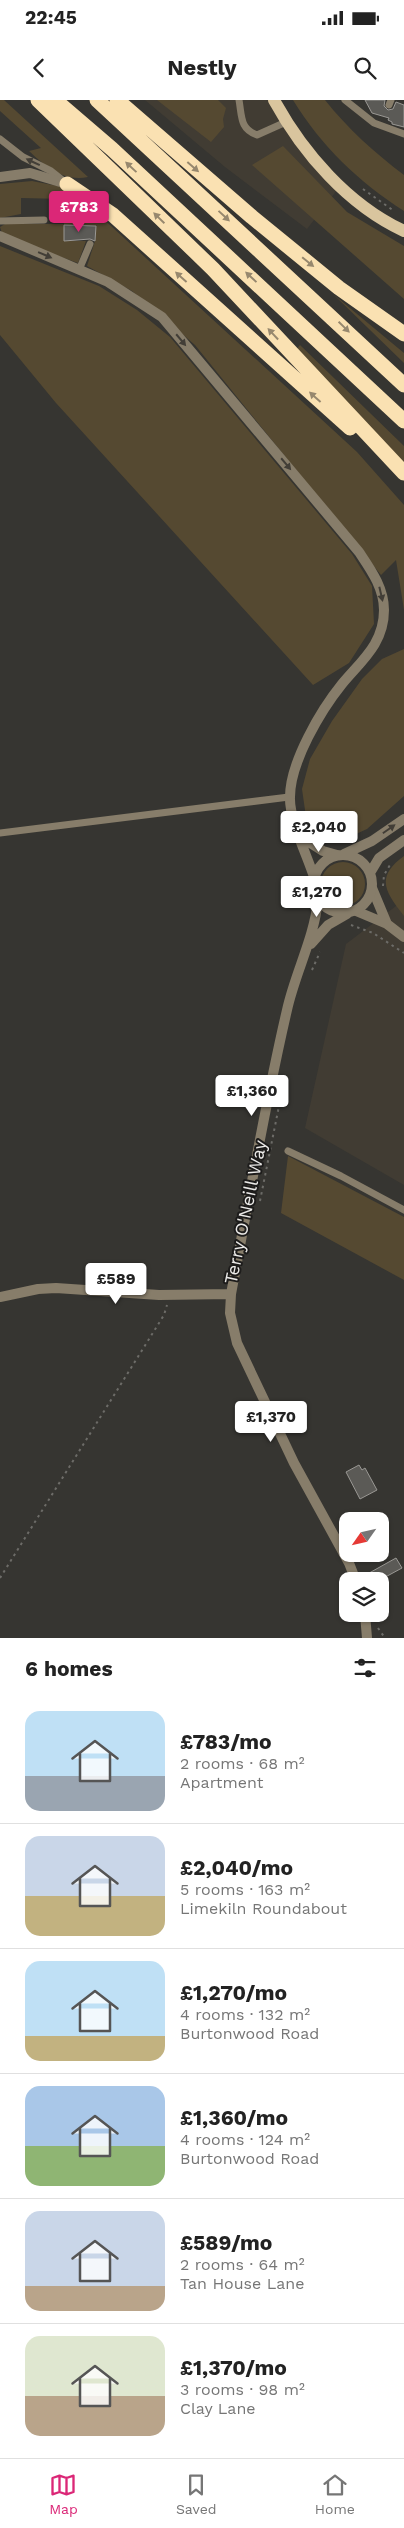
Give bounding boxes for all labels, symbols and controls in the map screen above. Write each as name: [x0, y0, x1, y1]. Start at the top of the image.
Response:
text: 22:45: [25, 6, 77, 29]
icon: back: [25, 54, 53, 82]
icon: search: [351, 54, 379, 82]
text: Nestly: [167, 55, 237, 80]
one-way arrow: [26, 158, 40, 166]
one-way arrow: [125, 161, 137, 173]
one-way arrow: [186, 162, 199, 173]
pin: £783: [49, 190, 109, 233]
text: £783: [60, 197, 98, 216]
one-way arrow: [217, 210, 229, 222]
one-way arrow: [154, 212, 166, 224]
one-way arrow: [38, 252, 52, 260]
one-way arrow: [301, 257, 314, 268]
one-way arrow: [175, 271, 188, 282]
one-way arrow: [245, 271, 257, 283]
one-way arrow: [338, 321, 350, 333]
one-way arrow: [267, 328, 279, 340]
one-way arrow: [175, 333, 187, 345]
one-way arrow: [310, 391, 322, 403]
one-way arrow: [280, 457, 291, 470]
one-way arrow: [377, 586, 385, 601]
pin: £2,040: [278, 810, 360, 853]
text: £2,040: [292, 817, 346, 836]
one-way arrow: [383, 824, 396, 834]
pin: £1,270: [276, 876, 358, 918]
text: £1,270: [292, 882, 342, 901]
pin: £1,360: [211, 1074, 293, 1117]
text: £1,360: [226, 1081, 278, 1100]
street label: Terry O'Neill Way: [220, 1137, 271, 1286]
pin: £589: [86, 1262, 146, 1305]
text: £589: [96, 1269, 136, 1288]
pin: £1,370: [230, 1400, 312, 1443]
text: £1,370: [246, 1407, 296, 1426]
north arrow: [339, 1512, 389, 1562]
map controls: [339, 1512, 389, 1622]
button: layers: [339, 1572, 389, 1622]
icon: filters: [351, 1654, 379, 1682]
text: 6 homes: [25, 1656, 113, 1681]
text: £783/mo: [180, 1729, 272, 1754]
icon: home: [65, 1731, 125, 1791]
text: 2 rooms · 68 m²: [180, 1754, 305, 1773]
text: Apartment: [180, 1773, 263, 1792]
text: £2,040/mo: [180, 1855, 293, 1880]
icon: home: [65, 1856, 125, 1916]
text: 5 rooms · 163 m²: [180, 1880, 310, 1899]
text: Limekiln Roundabout: [180, 1899, 347, 1918]
text: £1,270/mo: [180, 1980, 287, 2005]
icon: home: [65, 1981, 125, 2041]
text: 4 rooms · 132 m²: [180, 2005, 310, 2024]
text: Burtonwood Road: [180, 2024, 319, 2043]
text: £1,360/mo: [180, 2105, 288, 2130]
icon: home: [65, 2106, 125, 2166]
text: 4 rooms · 124 m²: [180, 2130, 310, 2149]
text: Burtonwood Road: [180, 2149, 319, 2168]
text: £589/mo: [180, 2230, 272, 2255]
icon: home: [65, 2231, 125, 2291]
text: 2 rooms · 64 m²: [180, 2255, 305, 2274]
text: Tan House Lane: [180, 2274, 304, 2293]
text: £1,370/mo: [180, 2355, 287, 2380]
icon: home: [65, 2356, 125, 2416]
text: 3 rooms · 98 m²: [180, 2380, 305, 2399]
text: Clay Lane: [180, 2399, 256, 2418]
tab: Map: [49, 2471, 78, 2517]
tab: Saved: [176, 2471, 217, 2517]
tab: Home: [315, 2471, 355, 2517]

